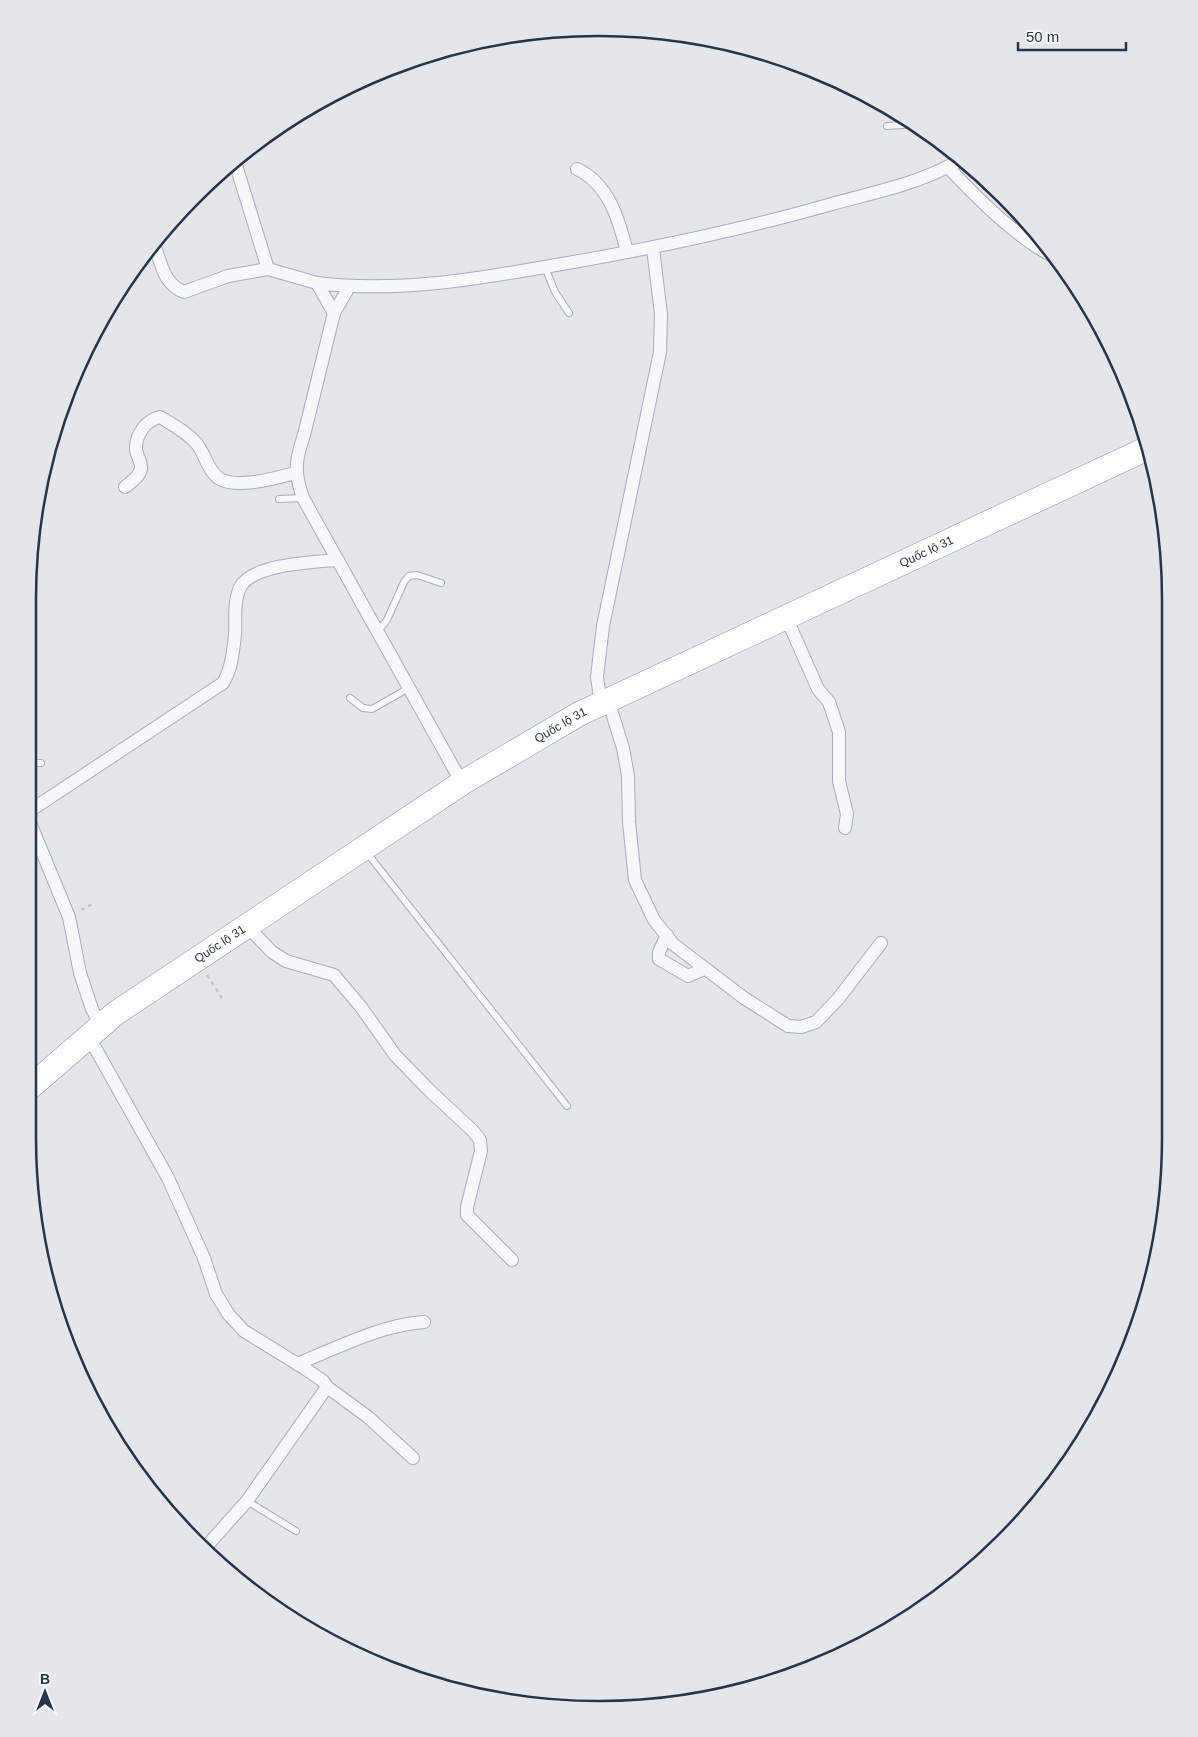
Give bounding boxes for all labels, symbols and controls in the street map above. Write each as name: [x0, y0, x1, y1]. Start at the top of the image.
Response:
scale bar: [1018, 20, 1126, 52]
text: 50 m: [1026, 28, 1059, 45]
street label: Quốc lộ 31: [897, 533, 956, 570]
street label: Quốc lộ 31: [532, 704, 589, 746]
street label: Quốc lộ 31: [192, 922, 248, 966]
north arrow: [20, 1667, 70, 1717]
text: B: [40, 1671, 50, 1687]

